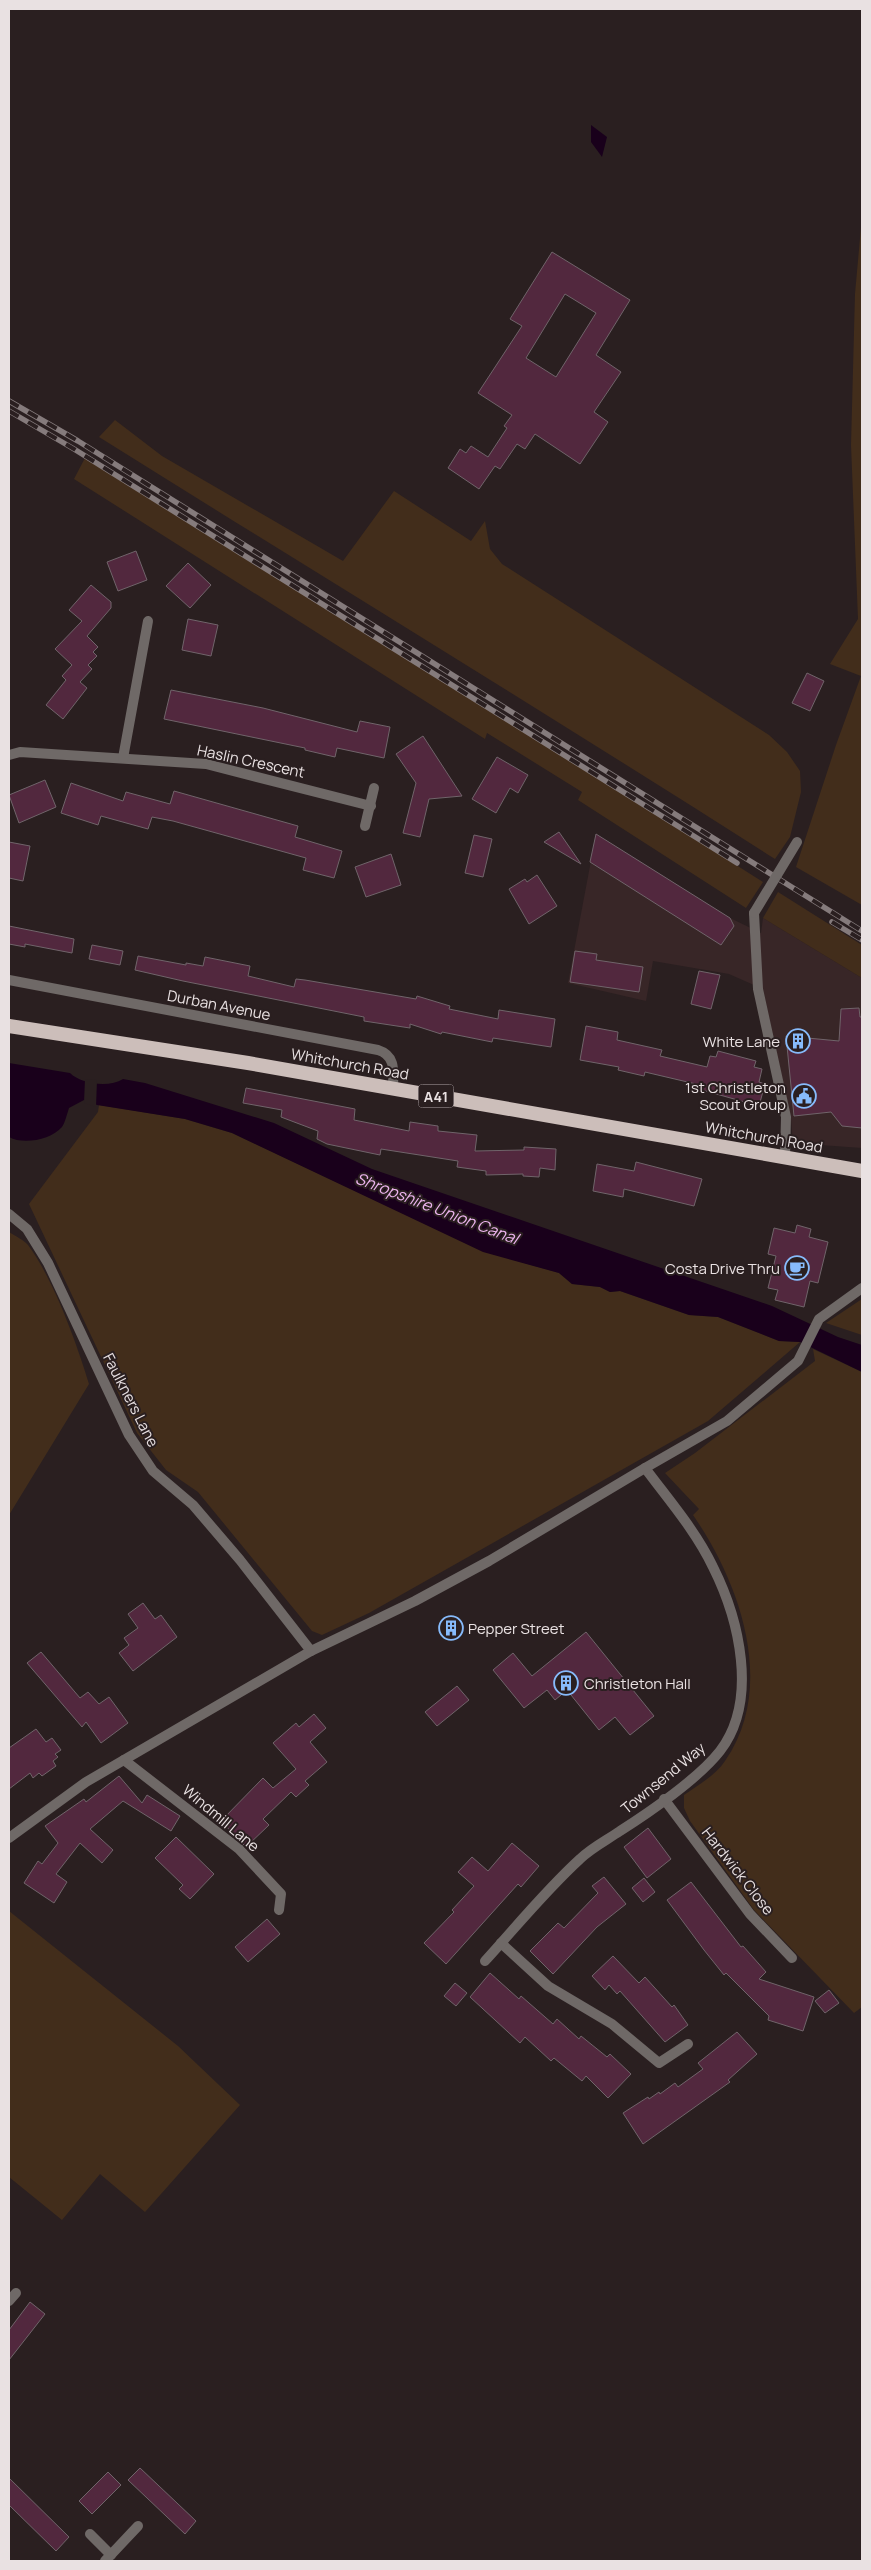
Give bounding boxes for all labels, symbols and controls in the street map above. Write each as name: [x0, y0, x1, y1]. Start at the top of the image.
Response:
street label: Haslin Crescent: [195, 739, 307, 783]
street label: Durban Avenue: [166, 985, 273, 1025]
building icon: White Lane: [785, 1028, 811, 1054]
place label: White Lane: [702, 1031, 780, 1052]
street label: Whitchurch Road: [289, 1043, 411, 1085]
place label: 1st Christleton Scout Group: [685, 1077, 786, 1115]
public building icon: 1st Christleton Scout Group: [791, 1083, 817, 1109]
road number: A41: [418, 1084, 454, 1108]
street label: Whitchurch Road: [703, 1116, 825, 1158]
water label: Shropshire Union Canal: [352, 1167, 524, 1250]
cafe icon: Costa Drive Thru: [784, 1255, 810, 1281]
place label: Costa Drive Thru: [665, 1258, 780, 1279]
street label: Faulkners Lane: [98, 1349, 164, 1451]
building icon: Pepper Street: [438, 1615, 464, 1641]
place label: Pepper Street: [468, 1618, 565, 1639]
building icon: Christleton Hall: [553, 1670, 579, 1696]
place label: Christleton Hall: [584, 1673, 691, 1694]
street label: Townsend Way: [616, 1737, 710, 1819]
street label: Windmill Lane: [178, 1779, 264, 1857]
street label: Hardwick Close: [697, 1823, 779, 1919]

